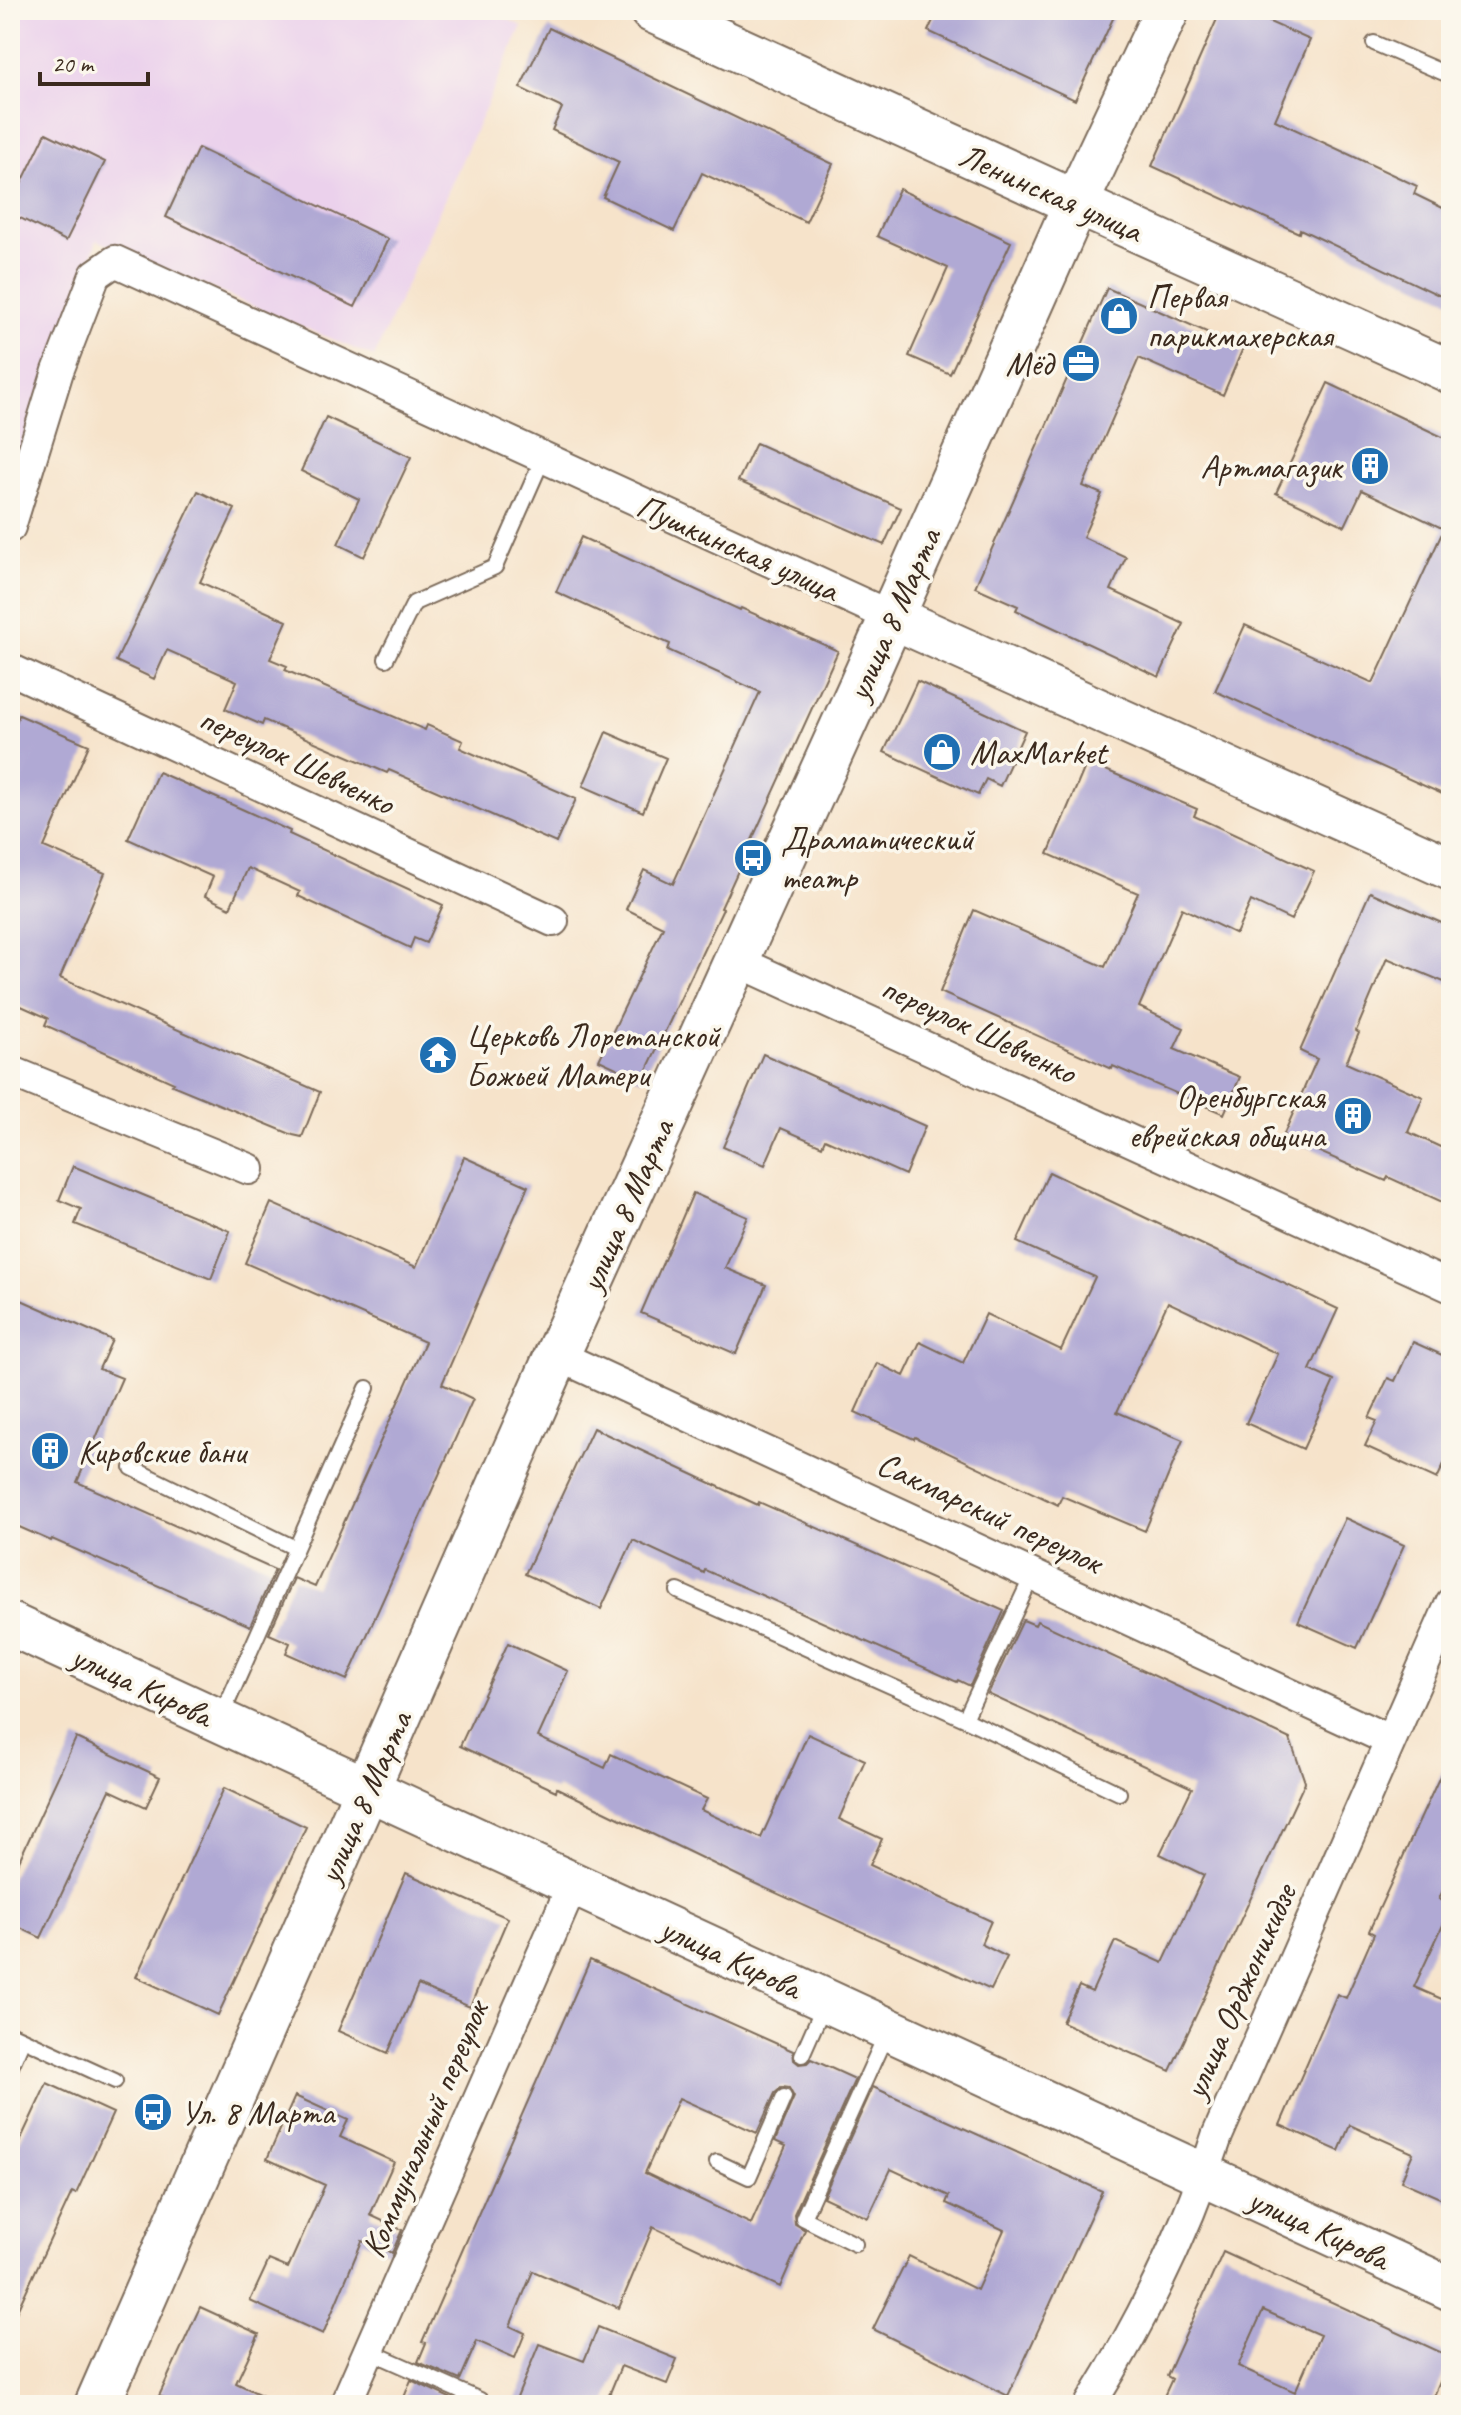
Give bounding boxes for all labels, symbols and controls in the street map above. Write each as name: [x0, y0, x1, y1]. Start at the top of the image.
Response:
scale bar: [40, 36, 148, 86]
text: 20 m: [52, 49, 95, 79]
street label: Ленинская улица: [953, 133, 1151, 253]
place label: Первая парикмахерская: [1147, 275, 1335, 357]
shop icon: Первая парикмахерская: [1098, 295, 1140, 337]
place label: Мёд: [1005, 342, 1056, 385]
office icon: Мёд: [1060, 342, 1102, 384]
place label: Артмагазик: [1201, 445, 1345, 488]
building icon: Артмагазик: [1349, 445, 1391, 487]
street label: Пушкинская улица: [630, 484, 847, 612]
street label: улица 8 Марта: [836, 519, 951, 709]
street label: переулок Шевченко: [192, 697, 403, 825]
shop icon: MaxMarket: [921, 731, 963, 773]
place label: MaxMarket: [970, 731, 1110, 774]
place label: Драматический театр: [781, 817, 976, 899]
bus stop icon: Драматический театр: [732, 837, 774, 879]
street label: переулок Шевченко: [874, 966, 1085, 1094]
place label: Церковь Лоретанской Божьей Матери: [466, 1014, 722, 1096]
temple icon: Церковь Лоретанской Божьей Матери: [417, 1034, 459, 1076]
place label: Оренбургская еврейская община: [1128, 1075, 1327, 1157]
building icon: Оренбургская еврейская община: [1332, 1095, 1374, 1137]
street label: улица 8 Марта: [569, 1110, 684, 1300]
building icon: Кировские бани: [29, 1430, 71, 1472]
place label: Кировские бани: [78, 1430, 249, 1473]
street label: Сакмарский переулок: [870, 1442, 1112, 1585]
street label: улица Кирова: [63, 1633, 222, 1738]
street label: улица 8 Марта: [307, 1702, 422, 1892]
street label: улица Орджоникидзе: [1172, 1875, 1307, 2107]
street label: улица Кирова: [652, 1905, 811, 2010]
street label: Коммунальный переулок: [351, 1991, 499, 2264]
bus stop icon: Ул. 8 Марта: [132, 2091, 174, 2133]
place label: Ул. 8 Марта: [181, 2091, 337, 2134]
street label: улица Кирова: [1240, 2176, 1399, 2281]

